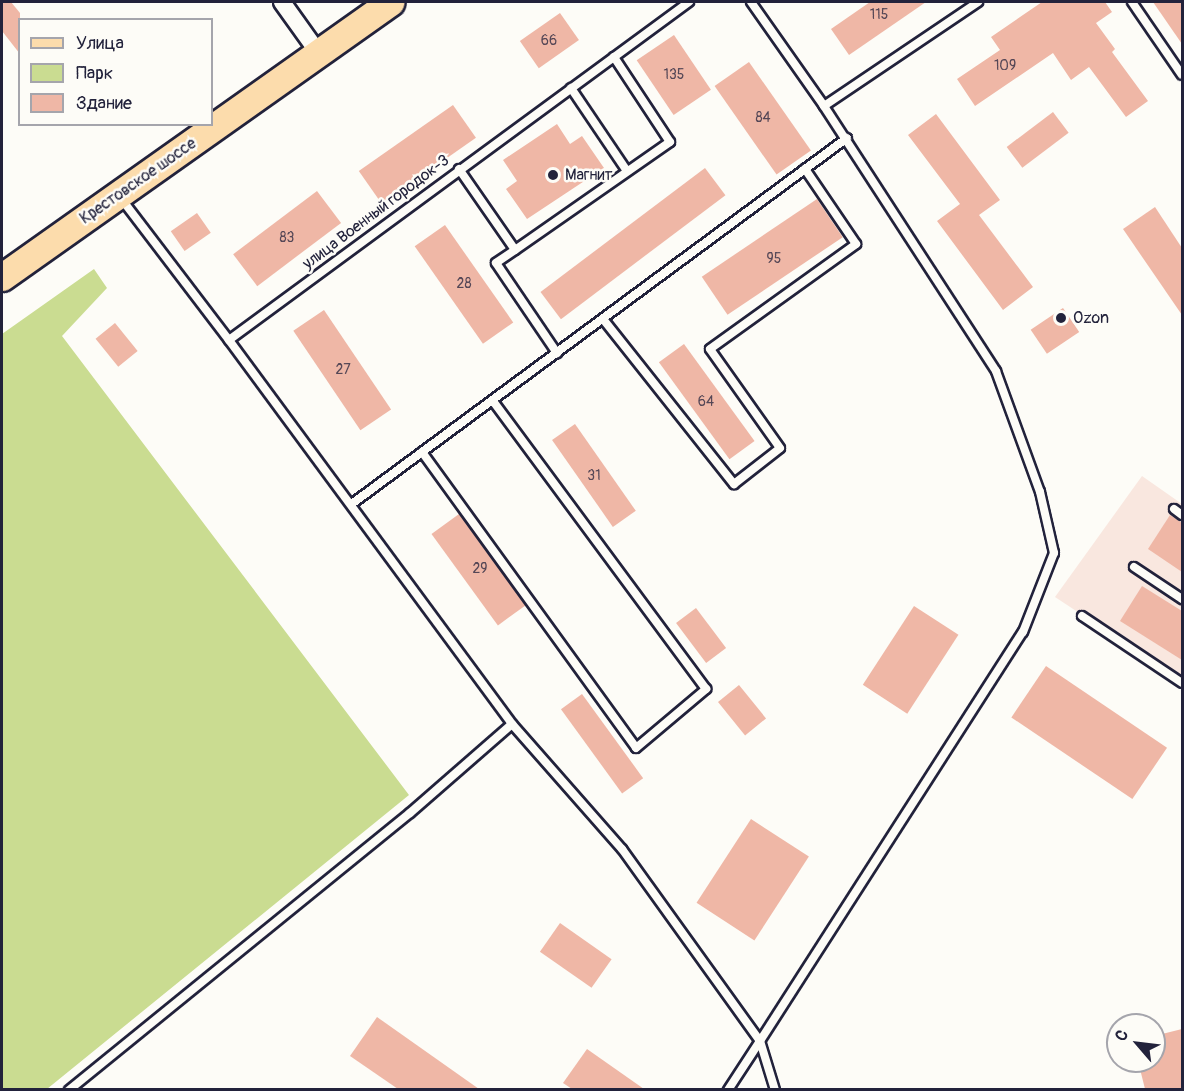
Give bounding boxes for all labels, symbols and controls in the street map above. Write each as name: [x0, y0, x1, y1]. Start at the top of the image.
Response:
house number: 115: [870, 7, 888, 23]
legend: [18, 18, 213, 126]
text: Улица: [76, 32, 124, 55]
house number: 66: [541, 33, 557, 49]
house number: 109: [994, 58, 1016, 74]
text: Парк: [76, 62, 113, 85]
house number: 135: [664, 67, 684, 83]
text: Здание: [76, 92, 132, 115]
house number: 84: [755, 110, 771, 126]
street label: Крестовское шоссе: [76, 134, 200, 228]
street label: улица Военный городок-3: [299, 151, 453, 273]
place label: Магнит: [565, 165, 613, 185]
marker: Магнит: [546, 168, 560, 182]
house number: 83: [280, 230, 294, 246]
house number: 95: [767, 251, 781, 267]
house number: 28: [457, 276, 471, 292]
place label: Ozon: [1073, 308, 1109, 328]
marker: Ozon: [1054, 311, 1068, 325]
house number: 27: [335, 362, 351, 378]
house number: 64: [698, 394, 714, 410]
house number: 31: [587, 468, 601, 484]
house number: 29: [472, 561, 488, 577]
north arrow: [1106, 1013, 1166, 1073]
text: С: [1111, 1026, 1133, 1045]

